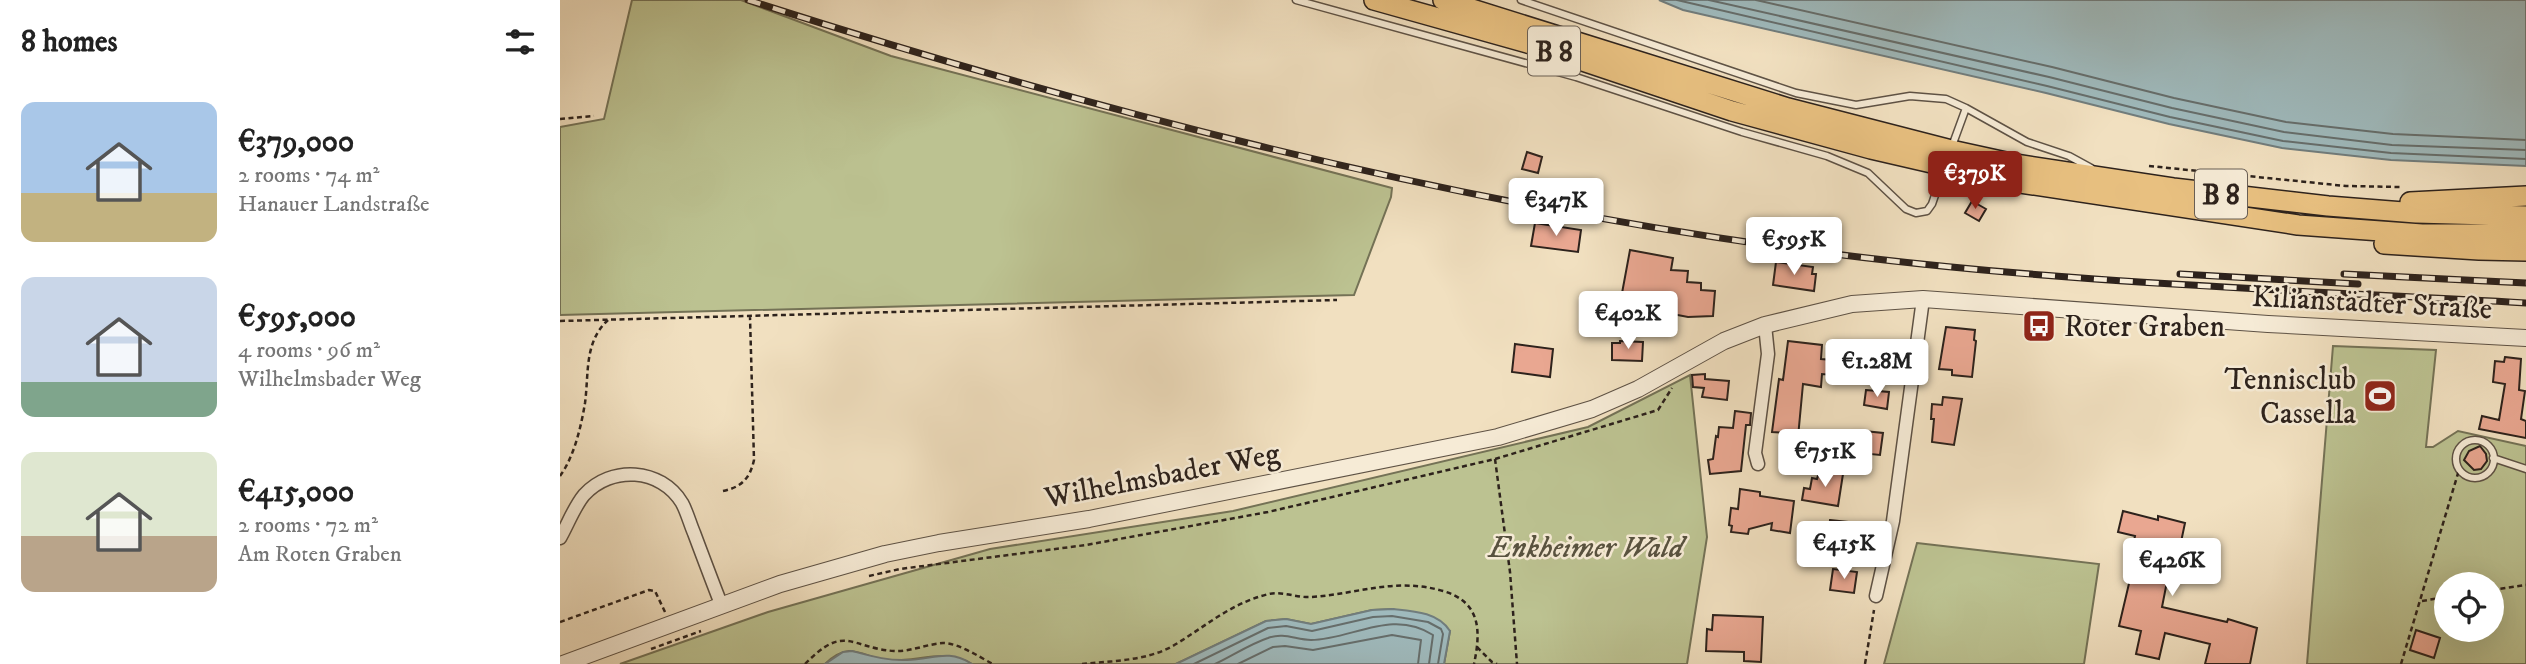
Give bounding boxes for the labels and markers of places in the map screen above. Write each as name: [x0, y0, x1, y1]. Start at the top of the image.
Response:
pin: €379K: [1926, 152, 2024, 211]
pin: €347K: [1507, 178, 1605, 238]
pin: €595K: [1745, 218, 1843, 277]
pin: €402K: [1579, 292, 1677, 351]
bus stop icon: Roter Graben: [2020, 307, 2058, 345]
place label: Roter Graben: [2064, 309, 2225, 346]
pin: €1.28M: [1820, 340, 1934, 399]
place label: Tennisclub Cassella: [2224, 362, 2356, 433]
sports icon: Tennisclub Cassella: [2361, 377, 2399, 415]
pin: €751K: [1776, 430, 1874, 489]
pin: €415K: [1795, 522, 1893, 581]
pin: €426K: [2123, 538, 2221, 598]

